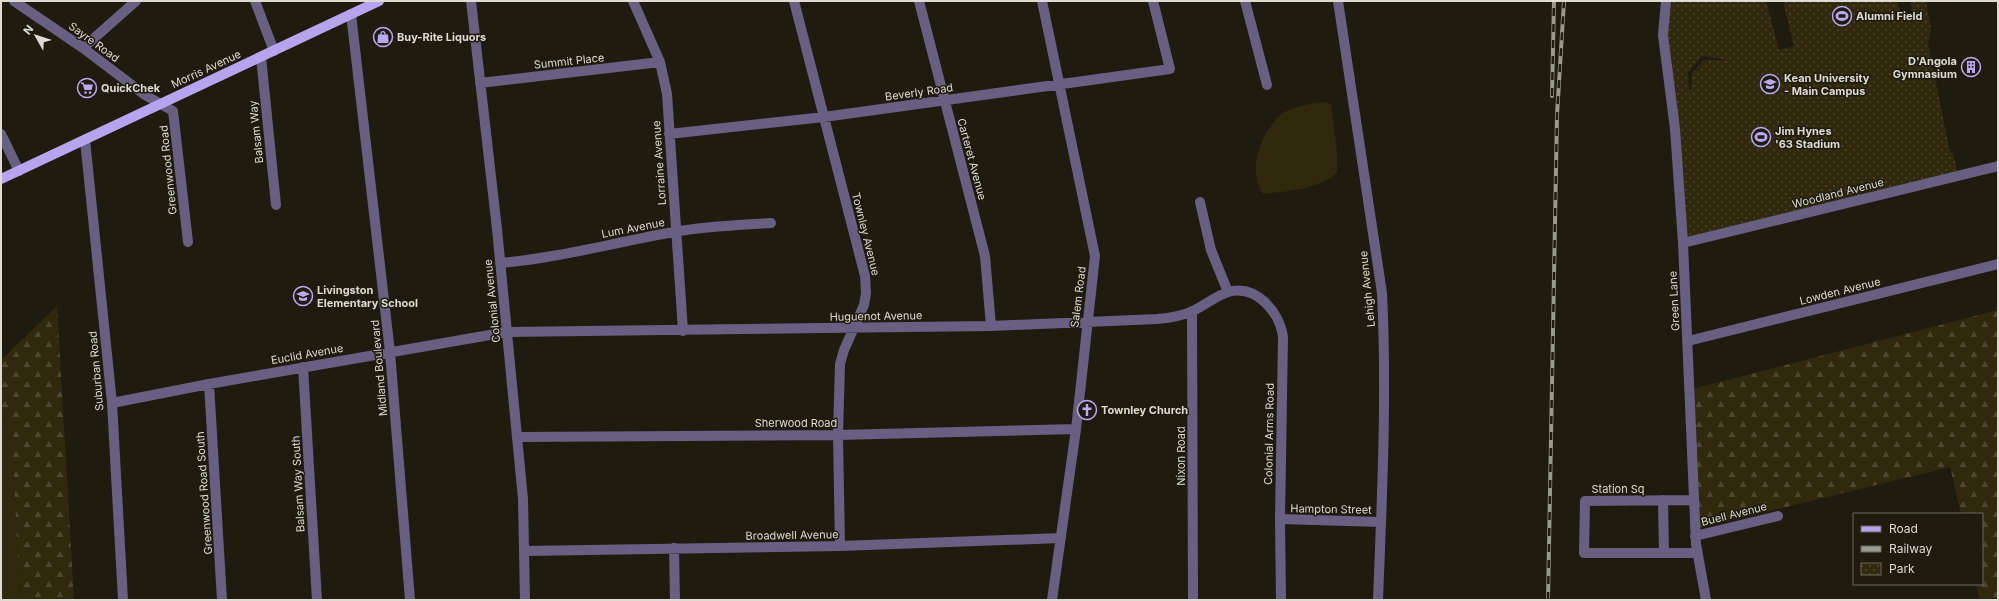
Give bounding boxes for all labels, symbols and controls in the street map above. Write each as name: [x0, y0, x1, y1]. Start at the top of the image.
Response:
sports icon: Alumni Field: [1831, 5, 1853, 27]
place label: Alumni Field: [1856, 9, 1922, 23]
north arrow: [16, 16, 56, 56]
street label: Sayre Road: [66, 19, 122, 65]
text: N: [20, 22, 36, 37]
shop icon: Buy-Rite Liquors: [372, 26, 394, 48]
place label: Buy-Rite Liquors: [397, 30, 486, 44]
street label: Morris Avenue: [169, 47, 243, 91]
street label: Summit Place: [533, 50, 605, 72]
place label: D'Angola Gymnasium: [1893, 54, 1957, 81]
building icon: D'Angola Gymnasium: [1960, 56, 1982, 78]
place label: Kean University - Main Campus: [1784, 71, 1870, 98]
school or university icon: Kean University - Main Campus: [1759, 73, 1781, 95]
supermarket icon: QuickChek: [76, 77, 98, 99]
street label: Beverly Road: [884, 80, 954, 104]
place label: QuickChek: [101, 81, 161, 95]
street label: Balsam Way: [246, 100, 266, 164]
street label: Carteret Avenue: [954, 117, 990, 201]
street label: Lorraine Avenue: [649, 120, 669, 206]
place label: Jim Hynes '63 Stadium: [1775, 124, 1840, 151]
street label: Greenwood Road: [156, 125, 180, 215]
sports icon: Jim Hynes '63 Stadium: [1750, 126, 1772, 148]
street label: Woodland Avenue: [1791, 175, 1885, 211]
street label: Townley Avenue: [849, 191, 883, 277]
street label: Lum Avenue: [600, 215, 666, 241]
street label: Lehigh Avenue: [1356, 250, 1378, 328]
street label: Colonial Avenue: [481, 259, 503, 343]
street label: Salem Road: [1067, 266, 1089, 328]
street label: Green Lane: [1665, 271, 1683, 331]
street label: Lowden Avenue: [1798, 274, 1882, 308]
place label: Livingston Elementary School: [317, 283, 418, 310]
school or university icon: Livingston Elementary School: [292, 285, 314, 307]
street label: Huguenot Avenue: [829, 308, 923, 324]
street label: Midland Boulevard: [368, 319, 390, 417]
street label: Suburban Road: [86, 330, 106, 412]
street label: Euclid Avenue: [270, 341, 344, 367]
street label: Colonial Arms Road: [1261, 383, 1277, 485]
church icon: Townley Church: [1076, 399, 1098, 421]
place label: Townley Church: [1101, 403, 1188, 417]
street label: Sherwood Road: [755, 416, 837, 430]
street label: Nixon Road: [1174, 426, 1188, 486]
street label: Greenwood Road South: [193, 431, 215, 555]
street label: Balsam Way South: [288, 435, 308, 533]
street label: Station Sq: [1591, 482, 1645, 496]
street label: Buell Avenue: [1700, 499, 1768, 529]
street label: Hampton Street: [1290, 501, 1372, 517]
legend: [1853, 513, 1983, 585]
text: Road: [1889, 521, 1918, 536]
street label: Broadwell Avenue: [745, 527, 839, 543]
text: Railway: [1889, 541, 1933, 556]
text: Park: [1889, 561, 1915, 576]

